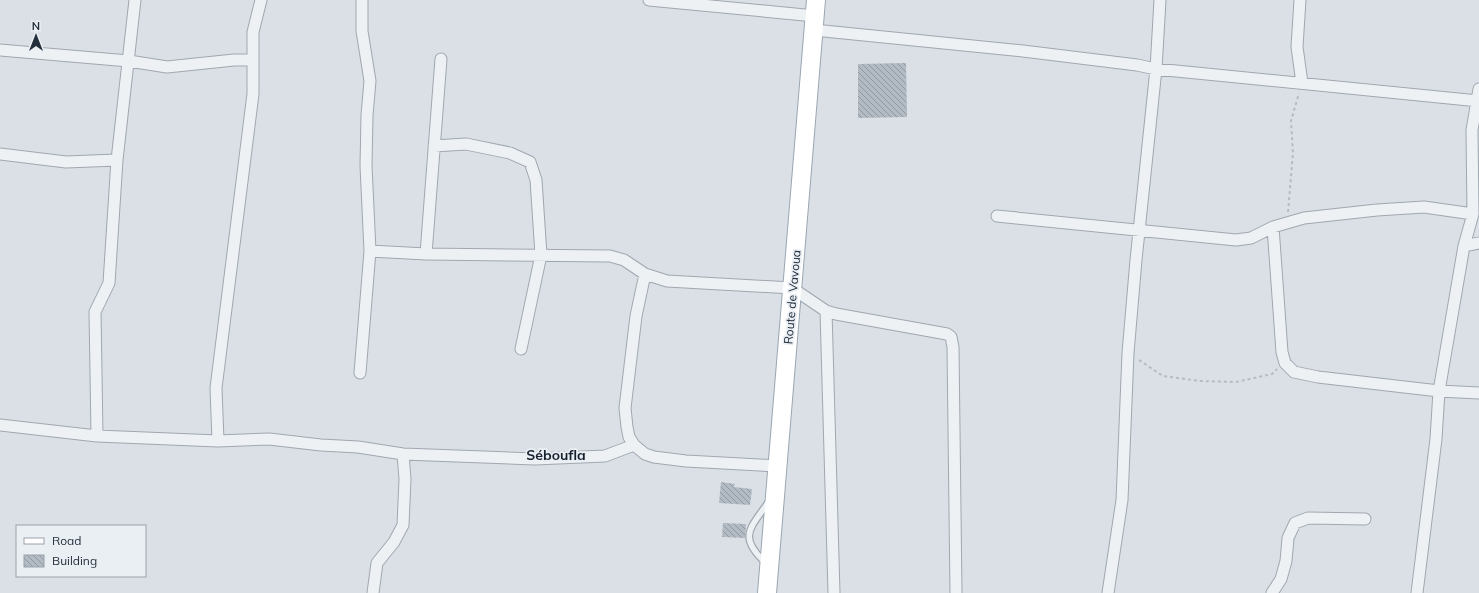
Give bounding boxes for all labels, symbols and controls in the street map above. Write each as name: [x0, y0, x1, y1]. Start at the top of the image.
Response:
north arrow: [16, 16, 56, 56]
text: N: [32, 19, 40, 33]
street label: Route de Vavoua: [780, 249, 804, 345]
district label: Séboufla: [526, 446, 586, 464]
legend: [16, 525, 146, 577]
text: Road: [52, 533, 81, 548]
text: Building: [52, 553, 97, 568]

